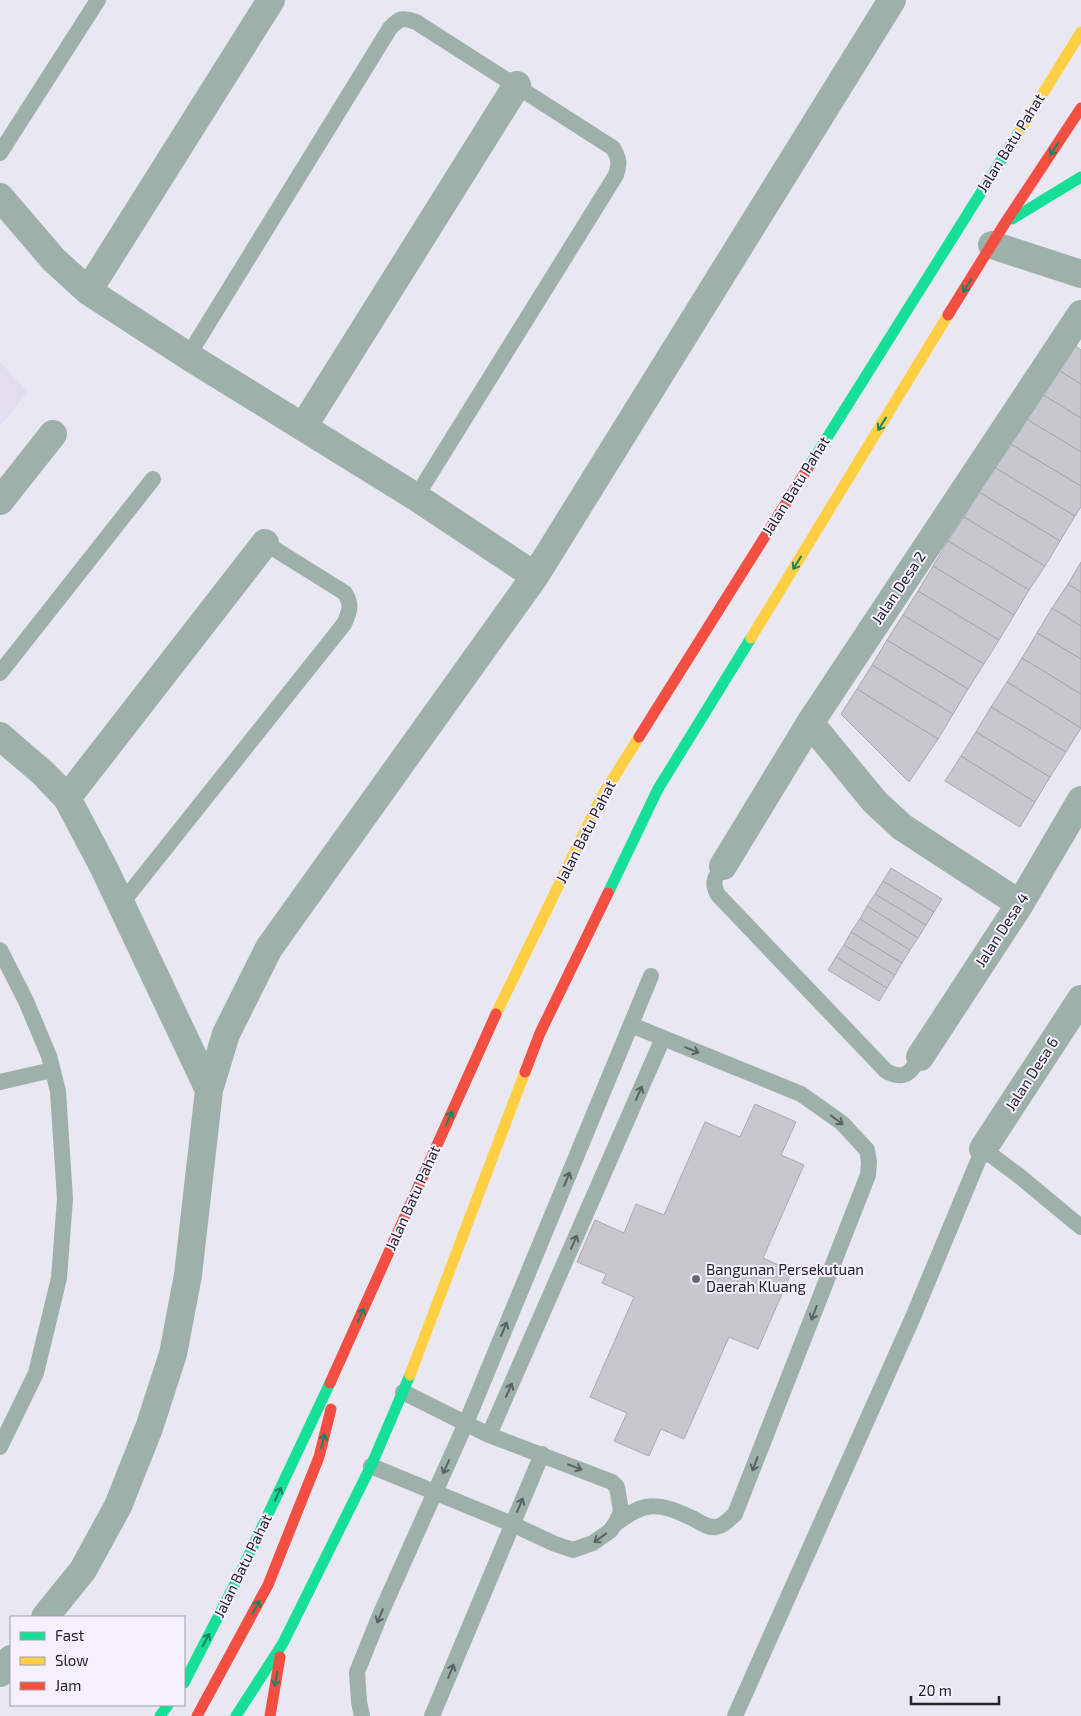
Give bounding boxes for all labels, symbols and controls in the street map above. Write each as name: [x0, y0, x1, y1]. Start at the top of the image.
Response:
street label: Jalan Batu Pahat: [973, 90, 1048, 195]
one-way arrow: [1049, 141, 1059, 155]
one-way arrow: [961, 278, 971, 292]
one-way arrow: [876, 417, 886, 431]
street label: Jalan Batu Pahat: [758, 433, 833, 538]
street label: Jalan Desa 2: [867, 548, 929, 627]
one-way arrow: [791, 555, 801, 569]
street label: Jalan Batu Pahat: [551, 777, 619, 886]
street label: Jalan Desa 4: [971, 889, 1032, 970]
street label: Jalan Desa 6: [1001, 1033, 1062, 1114]
one-way arrow: [684, 1046, 699, 1055]
one-way arrow: [635, 1086, 645, 1101]
one-way arrow: [444, 1111, 454, 1126]
one-way arrow: [830, 1115, 843, 1126]
street label: Jalan Batu Pahat: [381, 1142, 443, 1253]
one-way arrow: [562, 1172, 572, 1187]
one-way arrow: [570, 1235, 580, 1250]
place label: Bangunan Persekutuan Daerah Kluang: [706, 1260, 864, 1295]
marker: Bangunan Persekutuan Daerah Kluang: [690, 1273, 702, 1285]
one-way arrow: [809, 1304, 818, 1320]
one-way arrow: [357, 1308, 367, 1323]
one-way arrow: [501, 1322, 510, 1337]
one-way arrow: [504, 1383, 514, 1398]
one-way arrow: [319, 1433, 328, 1449]
one-way arrow: [749, 1456, 759, 1471]
one-way arrow: [440, 1459, 450, 1474]
one-way arrow: [567, 1463, 582, 1473]
one-way arrow: [274, 1487, 283, 1502]
one-way arrow: [516, 1498, 526, 1513]
street label: Jalan Batu Pahat: [209, 1511, 275, 1620]
one-way arrow: [593, 1533, 607, 1543]
one-way arrow: [251, 1600, 261, 1615]
one-way arrow: [374, 1608, 384, 1623]
legend: [10, 1616, 185, 1706]
text: Fast: [55, 1626, 85, 1644]
one-way arrow: [201, 1632, 211, 1647]
text: Slow: [55, 1651, 89, 1669]
one-way arrow: [447, 1664, 457, 1679]
one-way arrow: [270, 1671, 280, 1687]
scale bar: [911, 1674, 998, 1706]
text: Jam: [55, 1676, 81, 1694]
text: 20 m: [918, 1681, 952, 1699]

